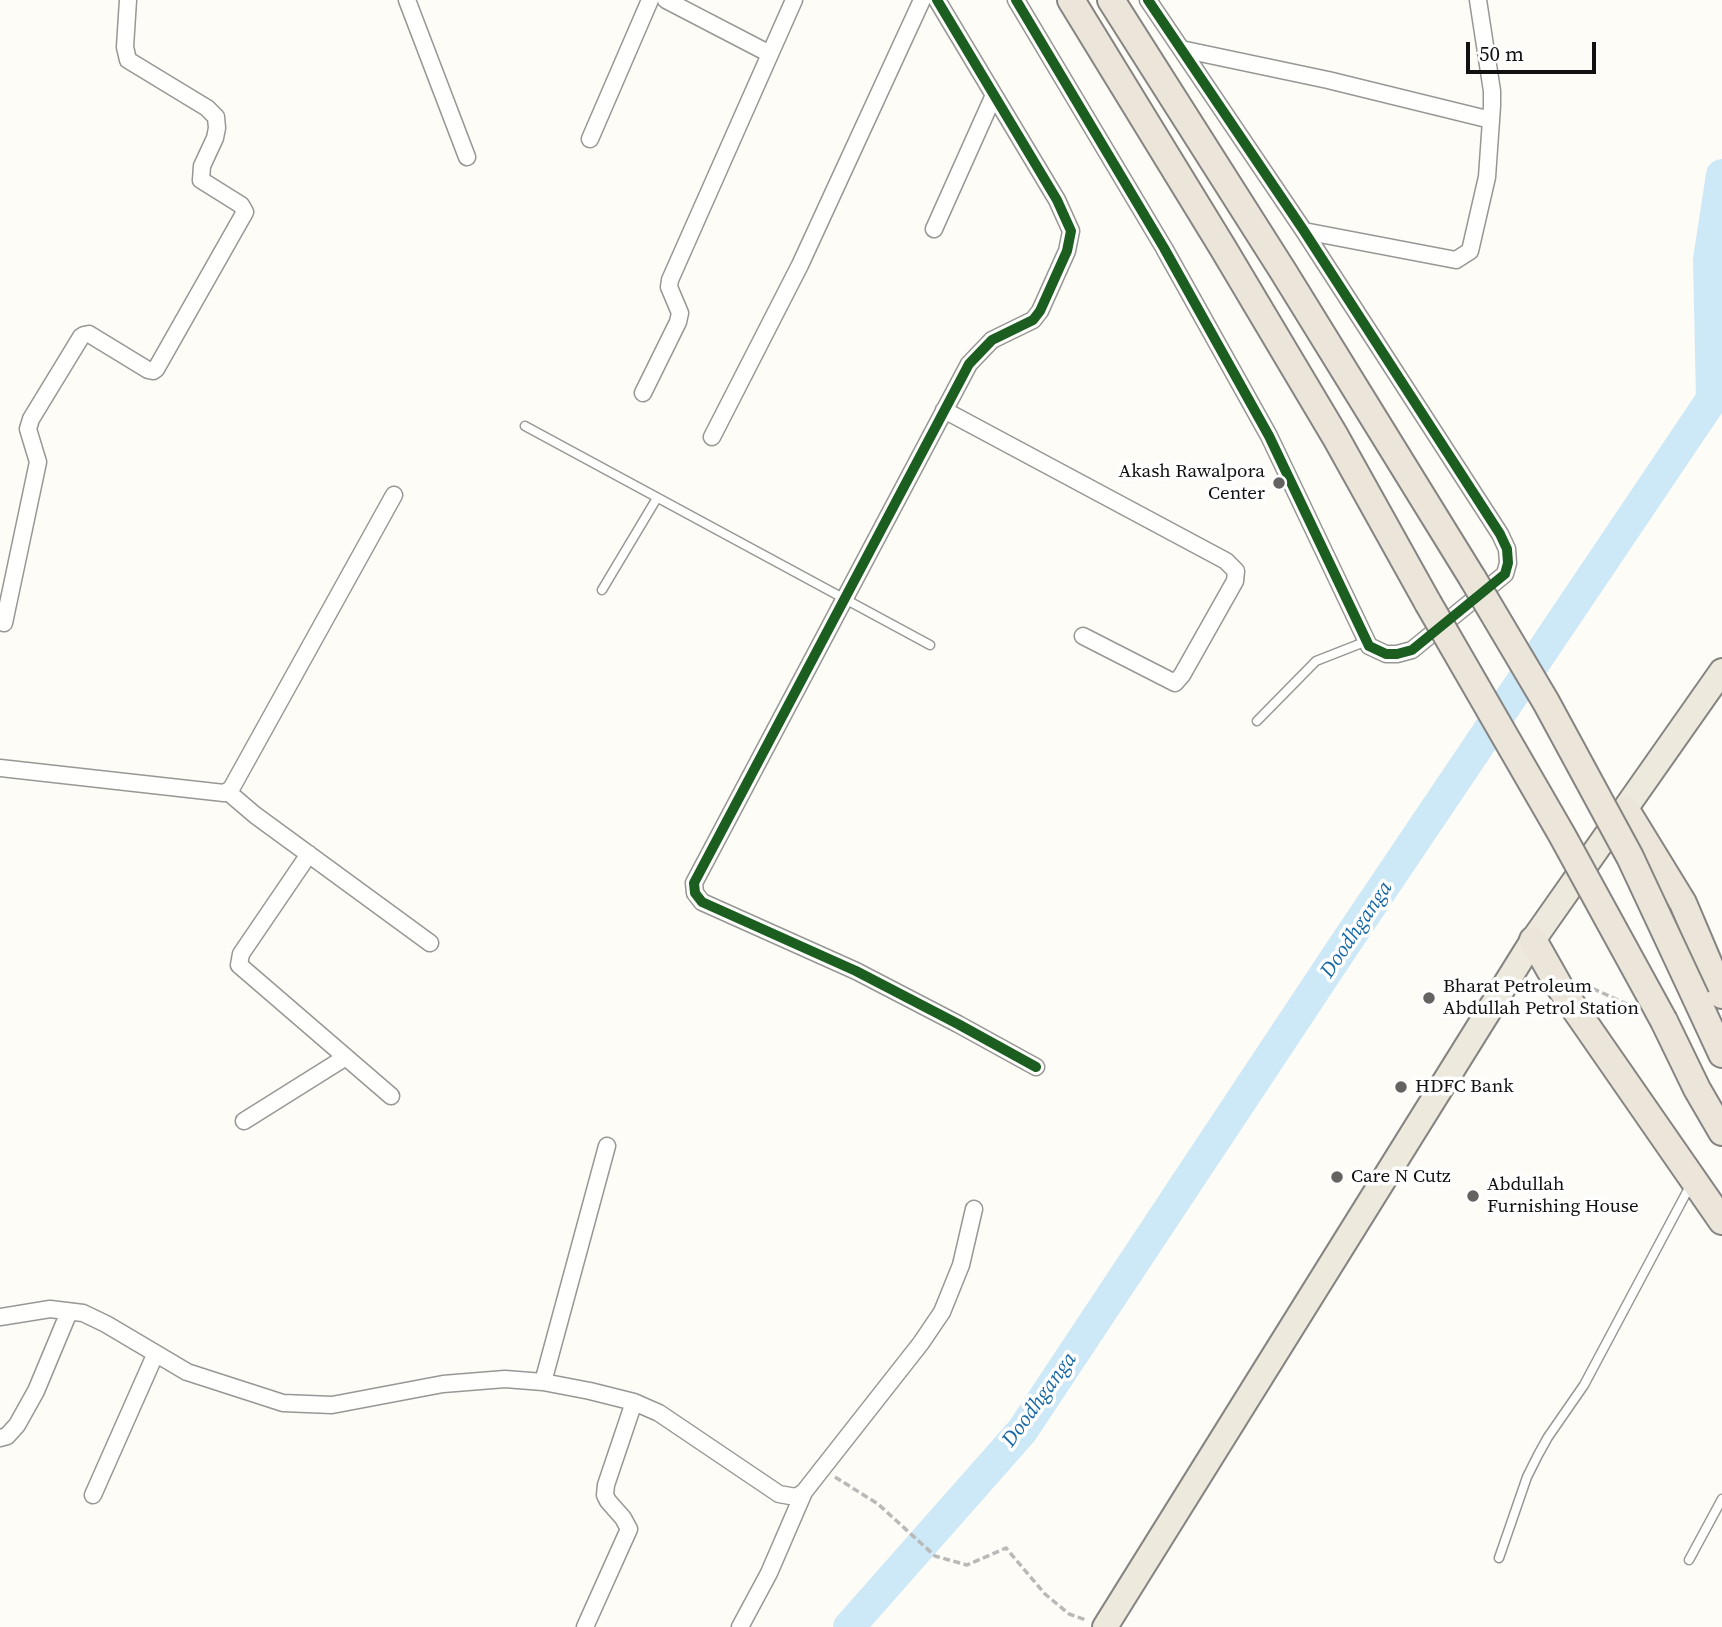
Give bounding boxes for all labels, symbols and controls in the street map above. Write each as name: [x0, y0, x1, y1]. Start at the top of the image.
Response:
scale bar: [1470, 28, 1600, 72]
text: 50 m: [1479, 39, 1524, 68]
place label: Akash Rawalpora Center: [1119, 461, 1265, 505]
marker: Akash Rawalpora Center: [1271, 475, 1287, 491]
water label: Doodhganga: [1316, 877, 1398, 983]
place label: Bharat Petroleum Abdullah Petrol Station: [1443, 976, 1639, 1020]
marker: Bharat Petroleum Abdullah Petrol Station: [1421, 990, 1437, 1006]
place label: HDFC Bank: [1415, 1076, 1514, 1098]
marker: HDFC Bank: [1393, 1079, 1409, 1095]
place label: Care N Cutz: [1351, 1166, 1451, 1188]
marker: Care N Cutz: [1329, 1169, 1345, 1185]
place label: Abdullah Furnishing House: [1487, 1174, 1639, 1218]
marker: Abdullah Furnishing House: [1465, 1188, 1481, 1204]
water label: Doodhganga: [997, 1348, 1083, 1452]

